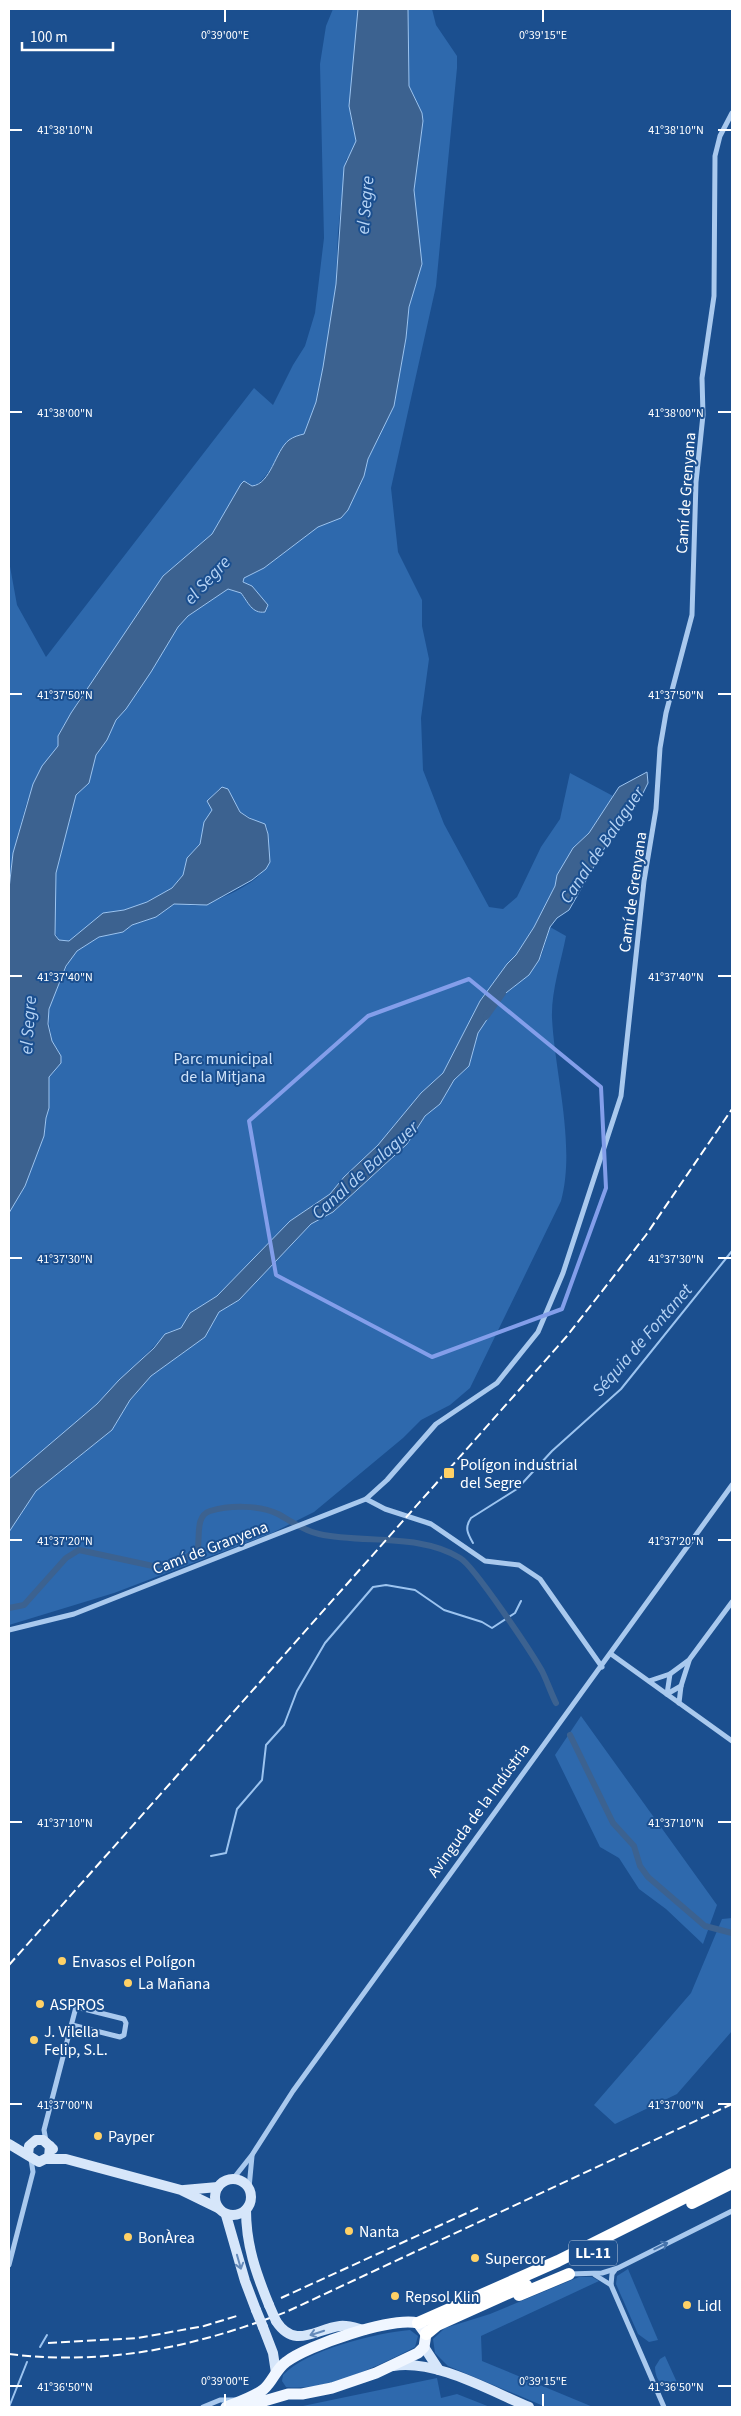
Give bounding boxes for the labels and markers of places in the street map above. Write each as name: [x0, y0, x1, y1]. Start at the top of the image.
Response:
place label: Polígon industrial del Segre: [460, 1454, 578, 1494]
marker: Polígon industrial del Segre: [442, 1466, 456, 1480]
place label: Envasos el Polígon: [72, 1951, 196, 1973]
marker: Envasos el Polígon: [56, 1955, 68, 1967]
place label: La Mañana: [138, 1973, 210, 1995]
marker: La Mañana: [122, 1977, 134, 1989]
place label: ASPROS: [50, 1994, 105, 2016]
marker: ASPROS: [34, 1998, 46, 2010]
place label: J. Vilella Felip, S.L.: [44, 2021, 108, 2061]
marker: J. Vilella Felip, S.L.: [28, 2034, 40, 2046]
place label: Payper: [108, 2126, 155, 2148]
marker: Payper: [92, 2130, 104, 2142]
place label: Nanta: [359, 2221, 399, 2243]
marker: Nanta: [343, 2225, 355, 2237]
place label: BonÀrea: [138, 2227, 195, 2249]
marker: BonÀrea: [122, 2231, 134, 2243]
place label: Supercor: [485, 2248, 546, 2270]
marker: Supercor: [469, 2252, 481, 2264]
place label: Repsol Klin: [405, 2286, 479, 2308]
marker: Repsol Klin: [389, 2290, 401, 2302]
place label: Lidl: [697, 2295, 722, 2317]
marker: Lidl: [681, 2299, 693, 2311]

